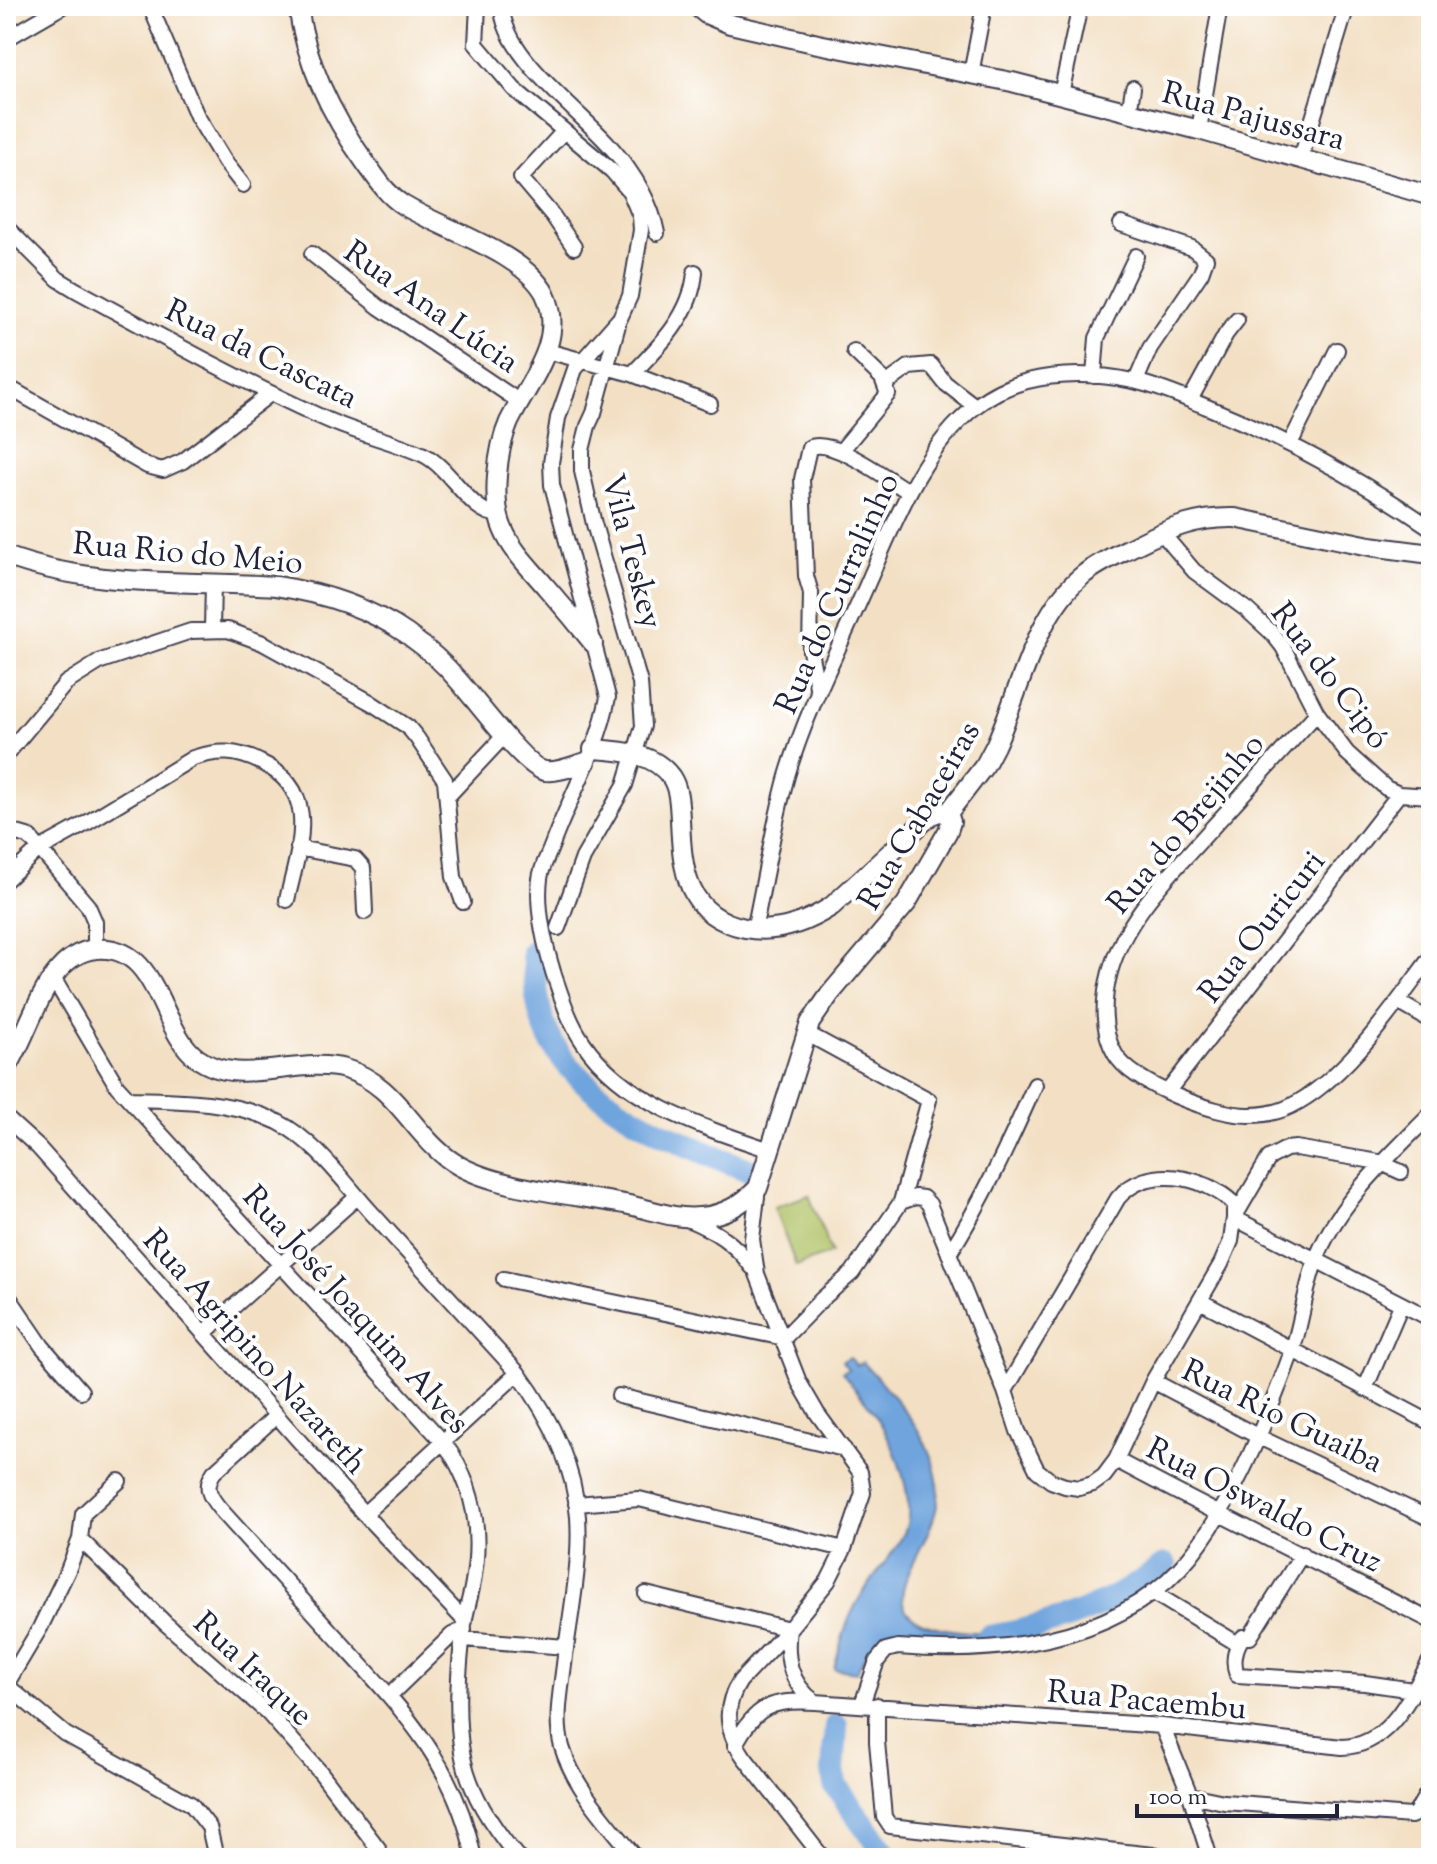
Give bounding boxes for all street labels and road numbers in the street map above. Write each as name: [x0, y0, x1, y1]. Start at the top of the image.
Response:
street label: Rua Pajussara: [1157, 71, 1350, 164]
street label: Rua Ana Lúcia: [333, 231, 527, 386]
street label: Rua da Cascata: [157, 289, 365, 422]
street label: Rua do Curralinho: [765, 466, 913, 722]
street label: Vila Teskey: [587, 470, 673, 634]
street label: Rua Rio do Meio: [71, 522, 305, 588]
street label: Rua do Cipó: [1258, 594, 1399, 760]
street label: Rua Cabaceiras: [848, 714, 993, 919]
street label: Rua do Brejinho: [1098, 724, 1277, 925]
street label: Rua Ouricuri: [1189, 842, 1338, 1014]
street label: Rua José Joaquim Alves: [230, 1177, 479, 1445]
street label: Rua Agripino Nazareth: [131, 1220, 377, 1486]
street label: Rua Rio Guaiba: [1173, 1349, 1390, 1486]
street label: Rua Oswaldo Cruz: [1138, 1427, 1390, 1586]
street label: Rua Iraque: [182, 1602, 322, 1738]
street label: Rua Pacaembu: [1045, 1670, 1248, 1734]

